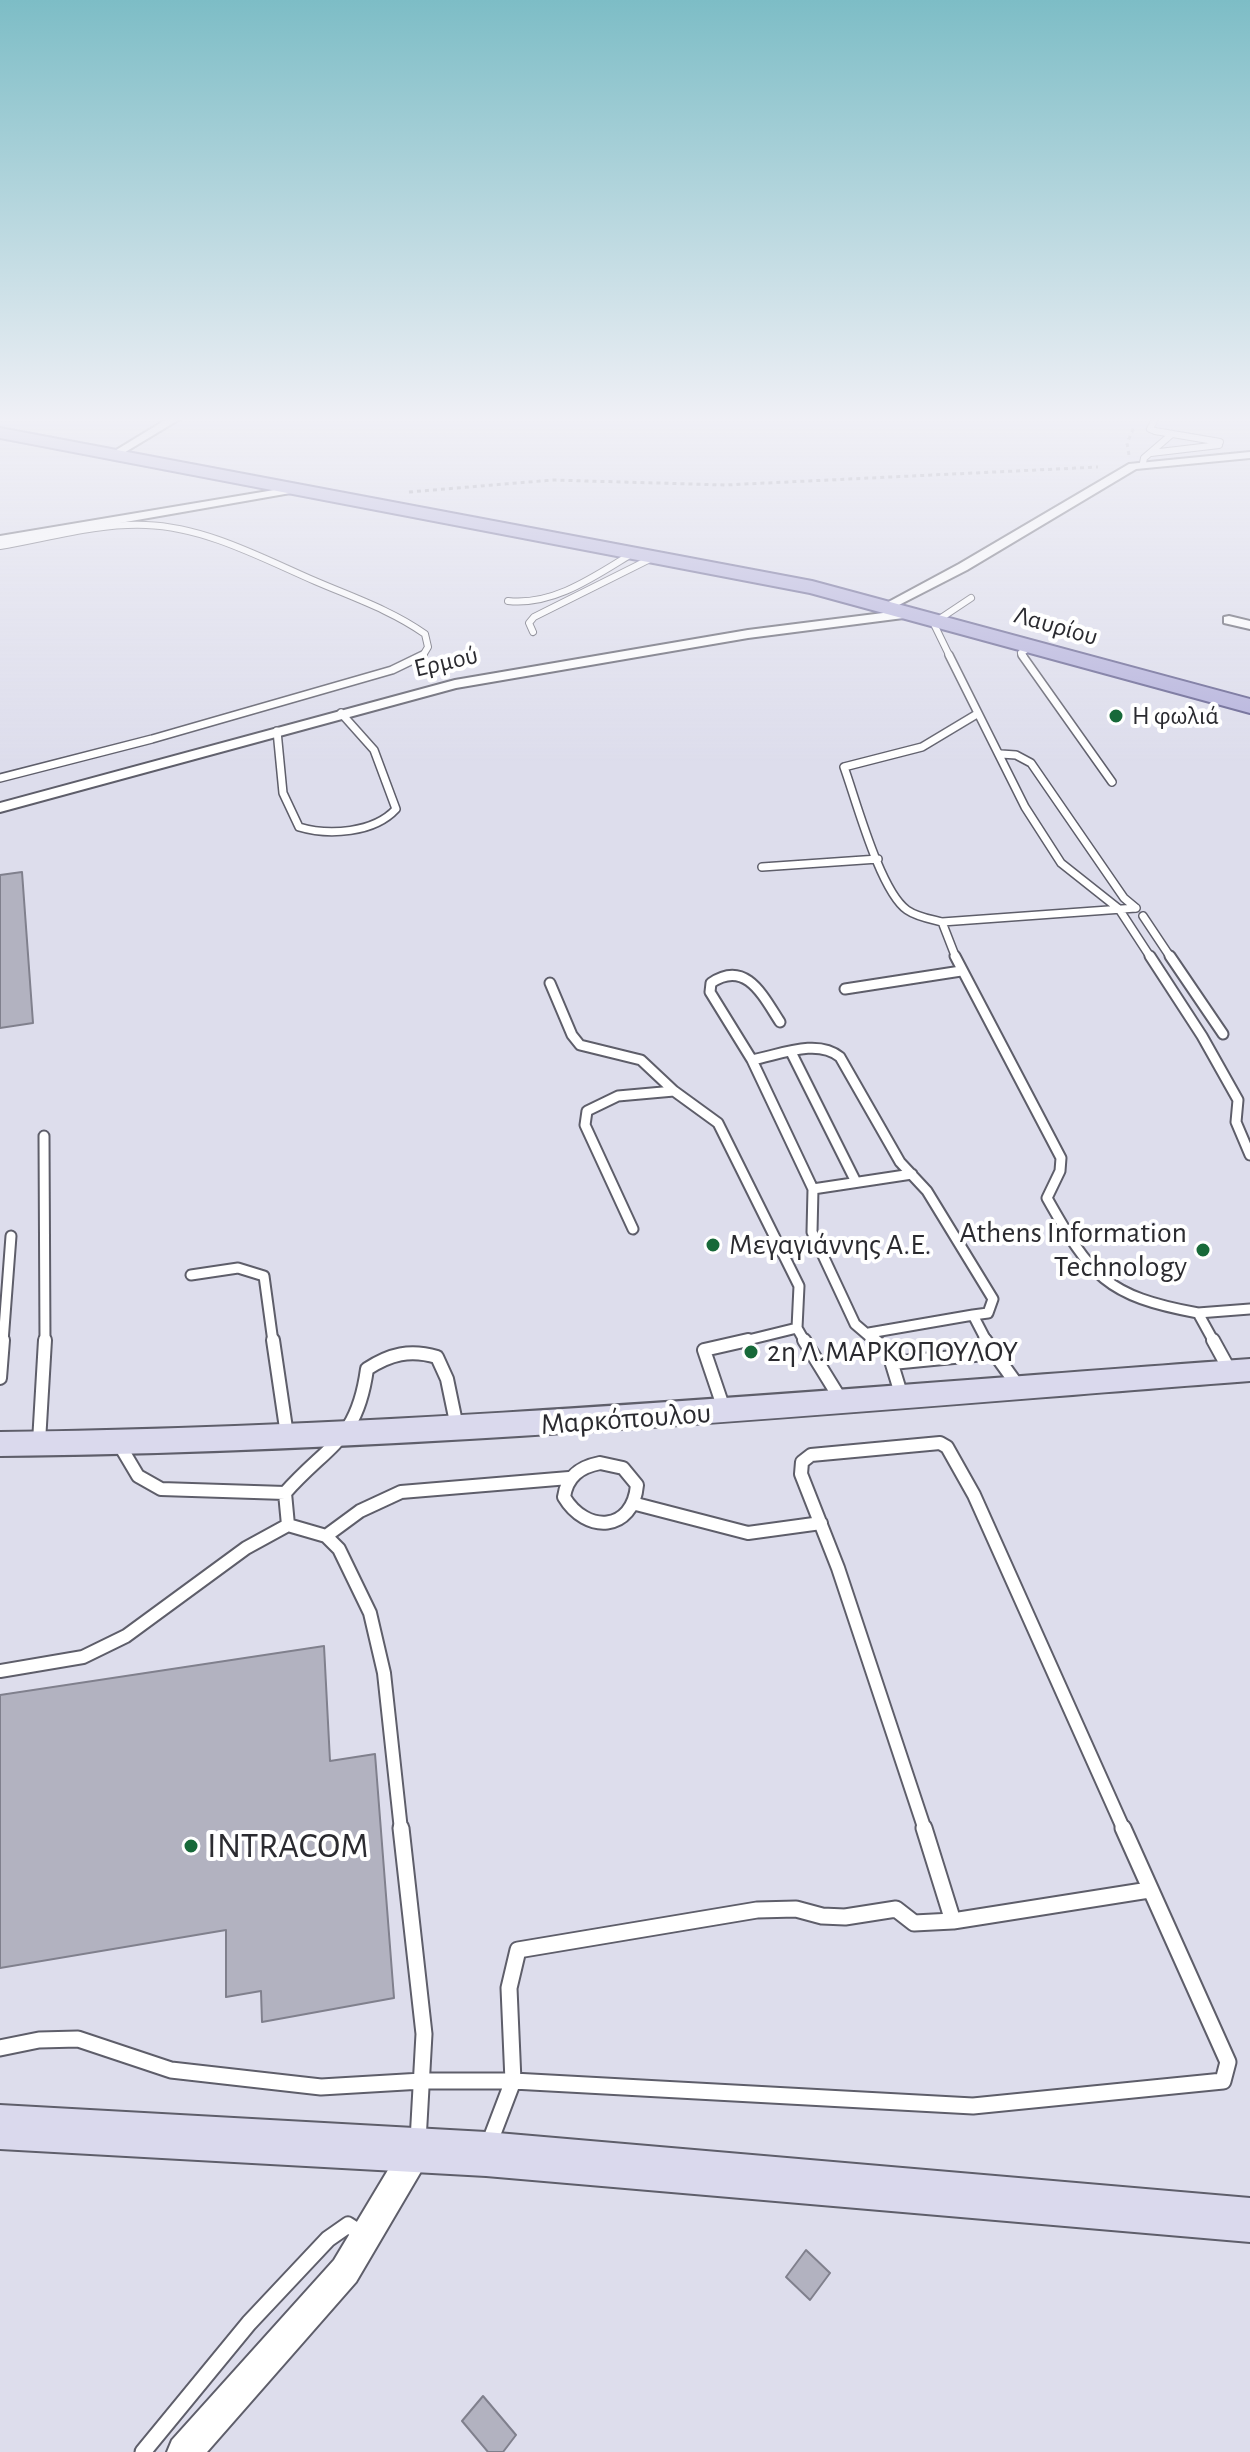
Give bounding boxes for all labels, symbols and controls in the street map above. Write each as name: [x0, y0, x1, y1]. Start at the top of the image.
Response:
street label: Λαυρίου: [1011, 599, 1101, 653]
street label: Ερμού: [411, 640, 481, 684]
place label: Η φωλιά: [1132, 700, 1219, 732]
marker: Η φωλιά: [1107, 707, 1125, 725]
place label: Athens Information Technology: [960, 1215, 1187, 1286]
place label: Μεγαγιάννης Α.Ε.: [729, 1227, 931, 1263]
marker: Μεγαγιάννης Α.Ε.: [704, 1236, 722, 1254]
marker: Athens Information Technology: [1194, 1241, 1212, 1259]
place label: 2η Λ.ΜΑΡΚΟΠΟΥΛΟΥ: [767, 1334, 1018, 1370]
marker: 2η Λ.ΜΑΡΚΟΠΟΥΛΟΥ: [742, 1343, 760, 1361]
street label: Μαρκόπουλου: [540, 1395, 712, 1443]
place label: INTRACOM: [207, 1824, 369, 1868]
marker: INTRACOM: [182, 1837, 200, 1855]

